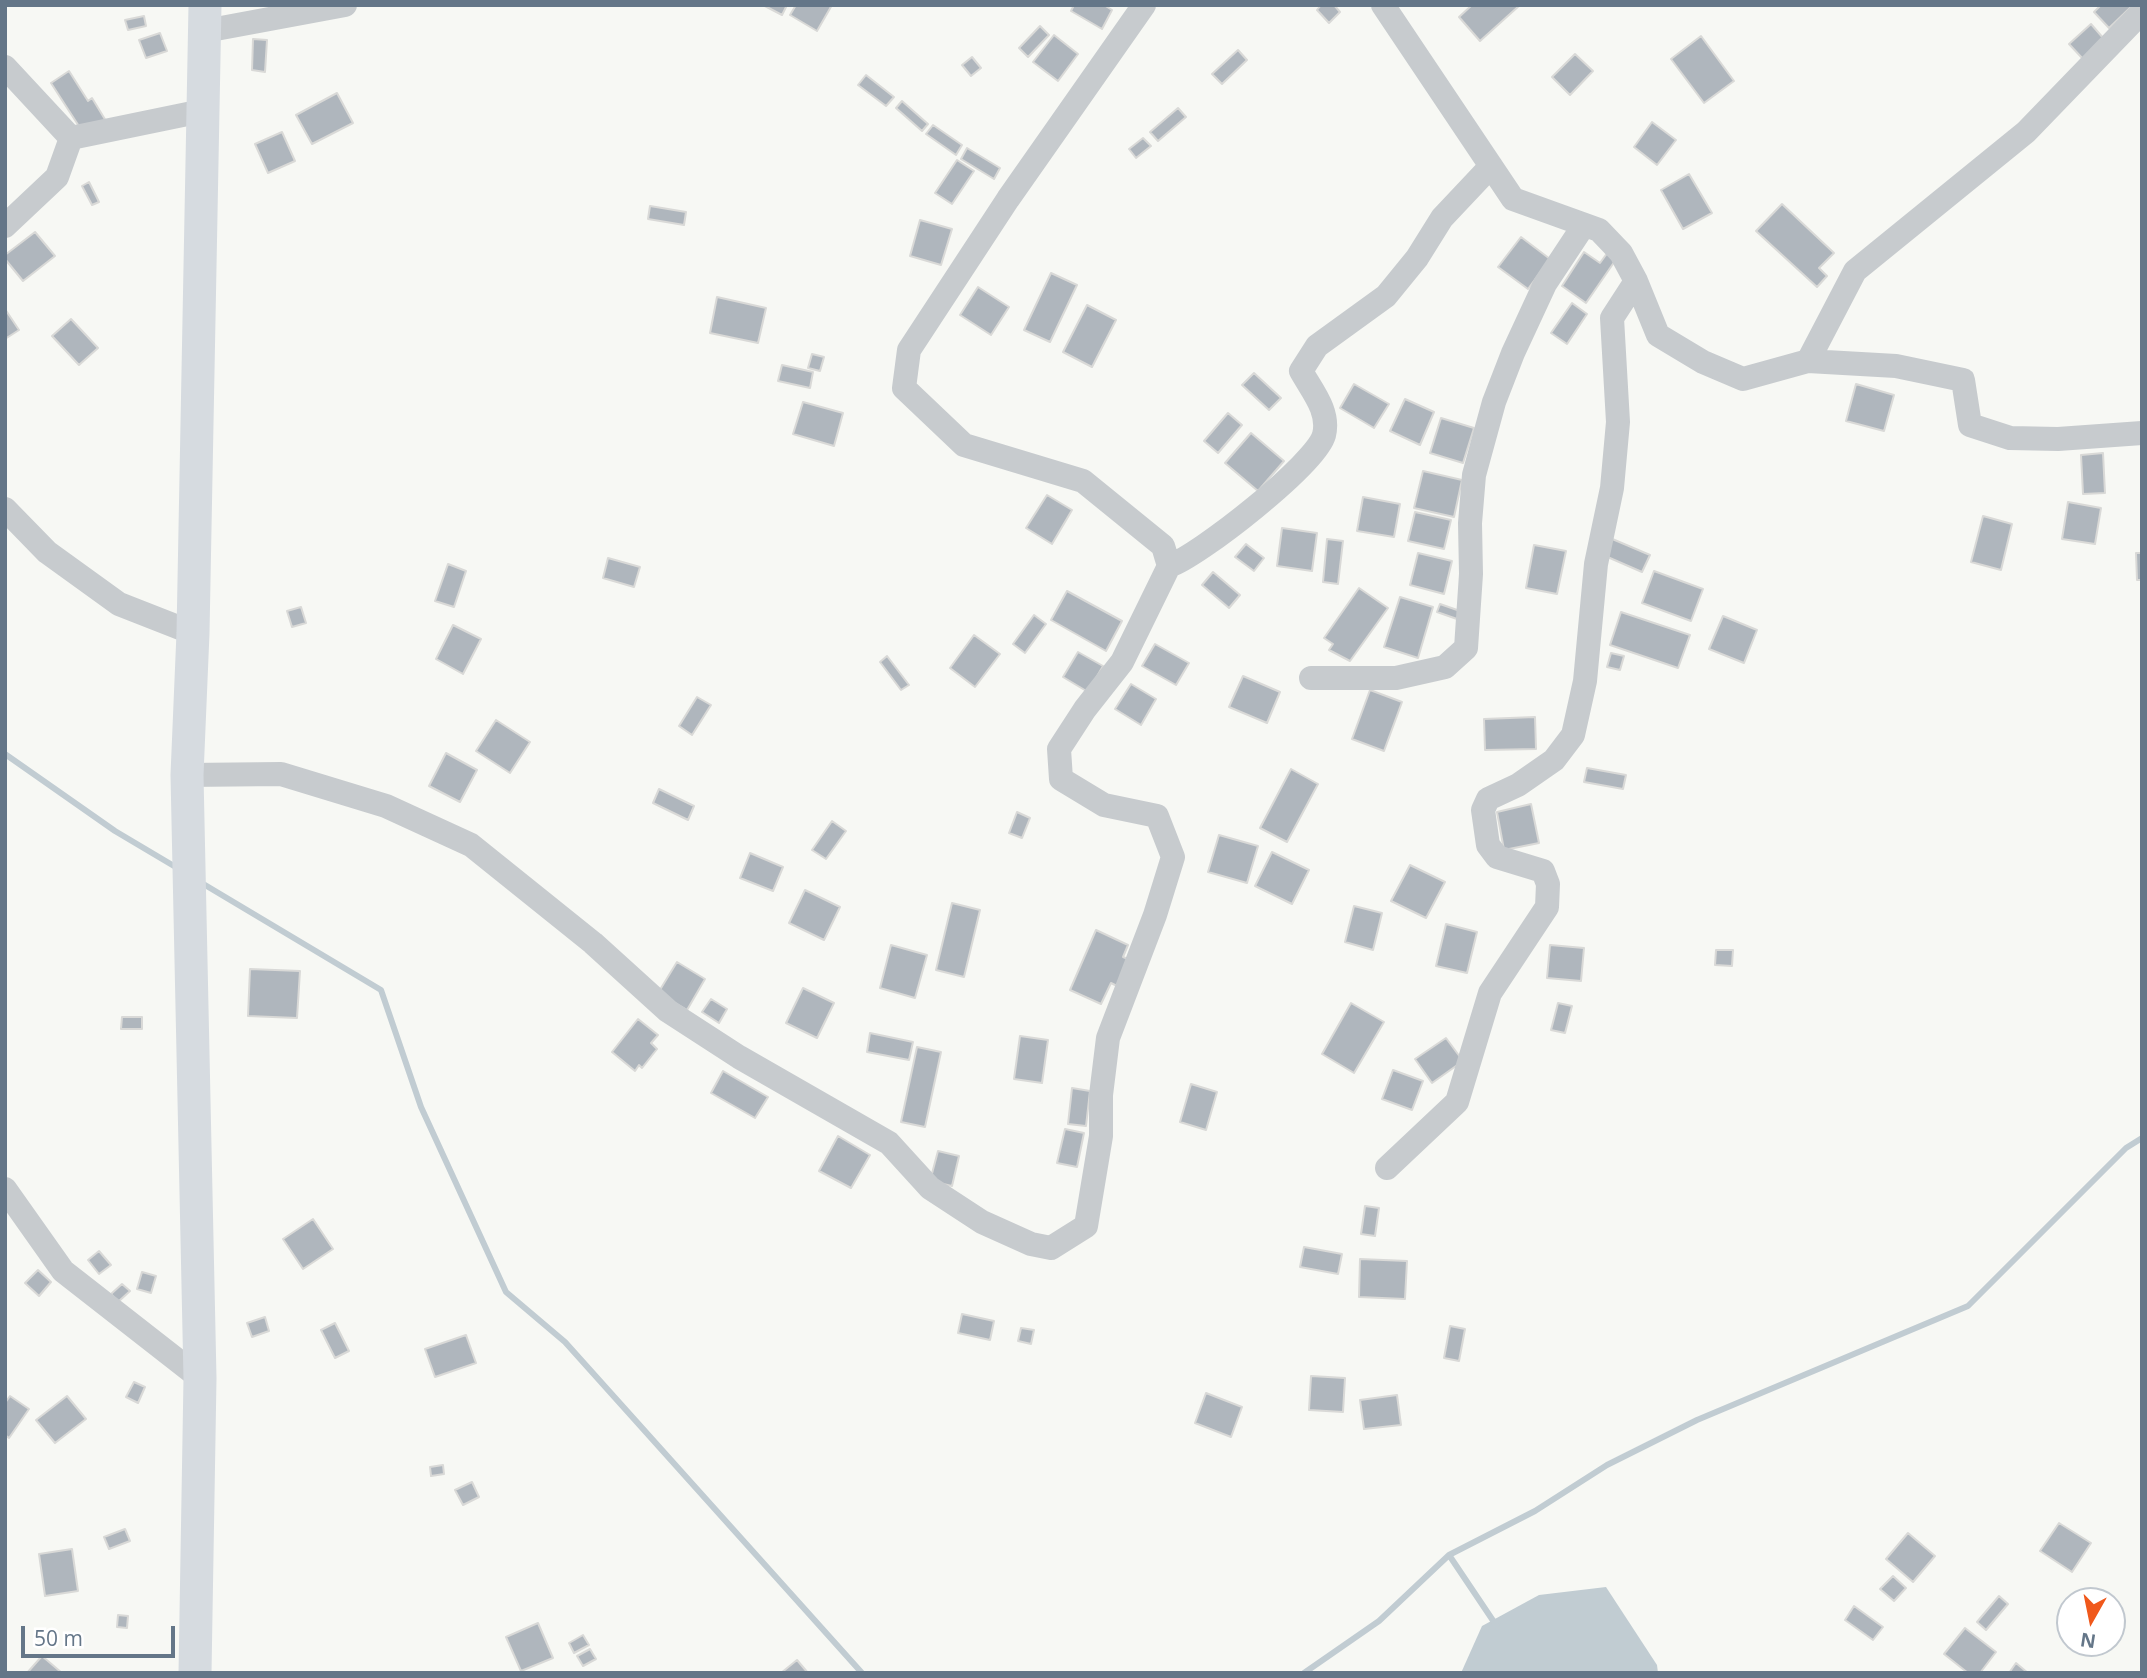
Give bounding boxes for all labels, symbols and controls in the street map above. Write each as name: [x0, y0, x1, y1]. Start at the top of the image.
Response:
north arrow: [2056, 1587, 2126, 1657]
scale bar: [24, 1612, 178, 1656]
text: 50 m: [34, 1624, 83, 1652]
text: N: [2078, 1627, 2098, 1655]

